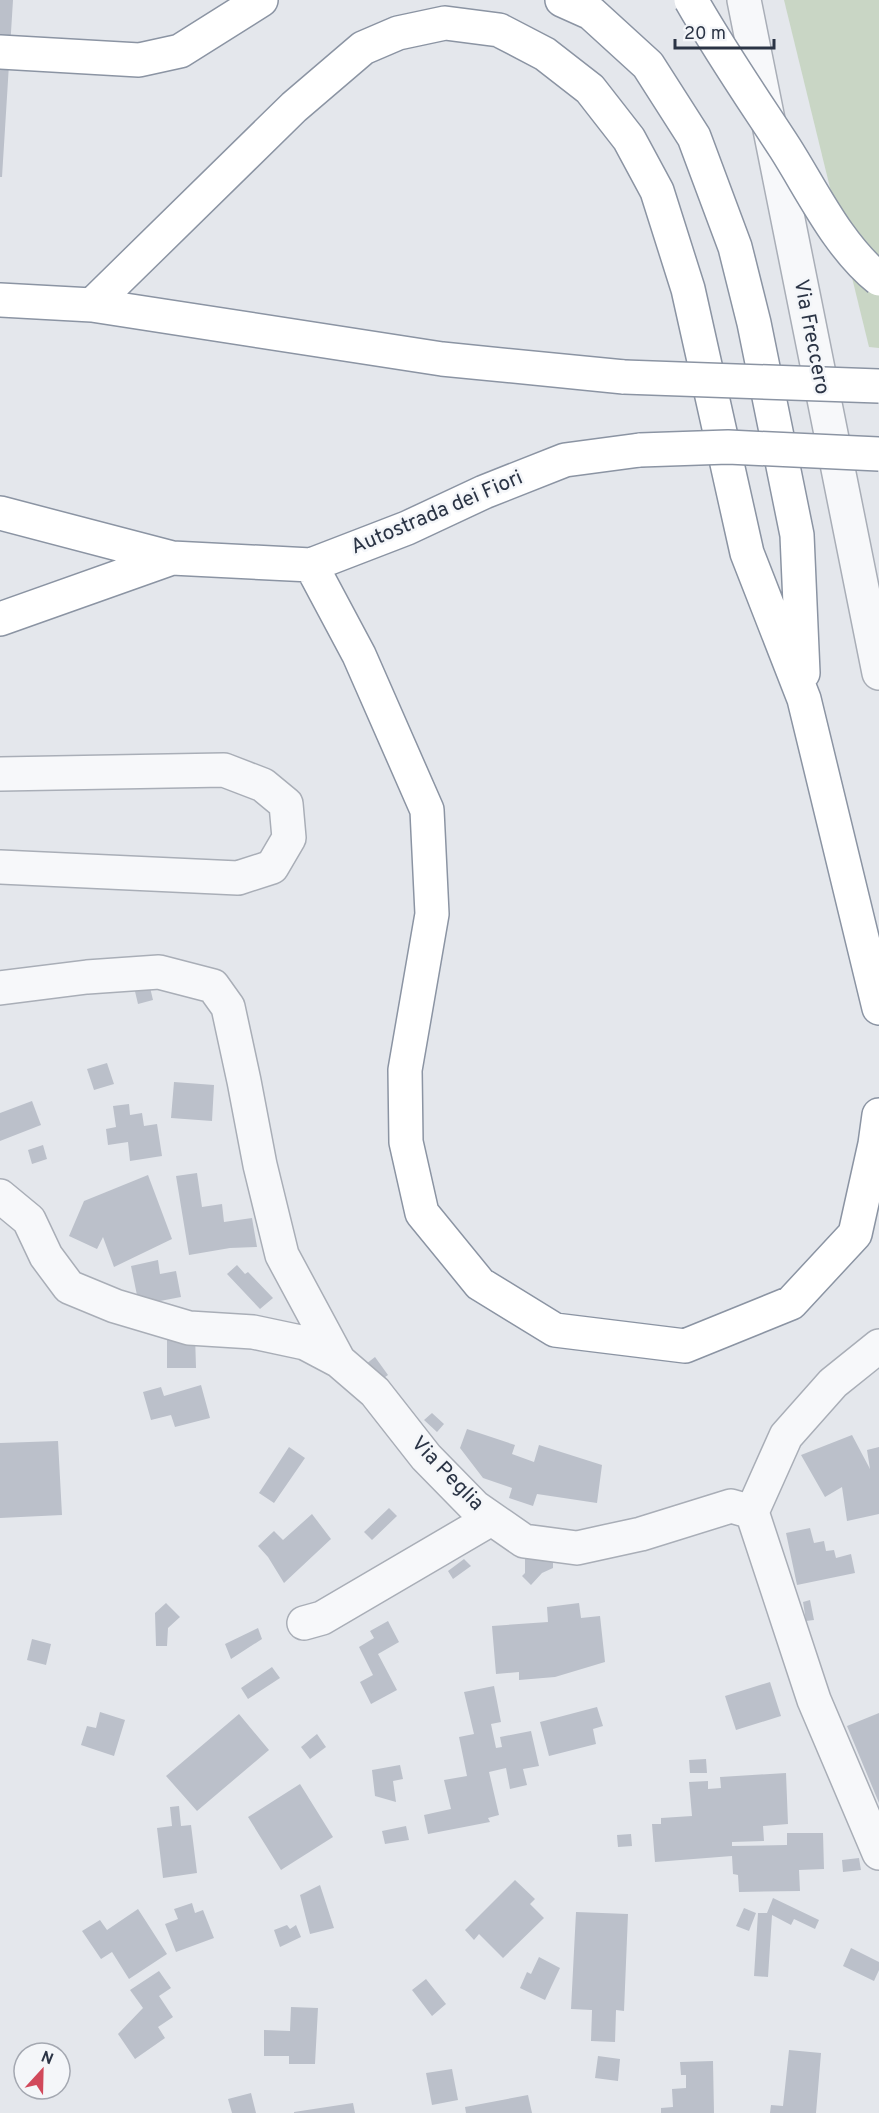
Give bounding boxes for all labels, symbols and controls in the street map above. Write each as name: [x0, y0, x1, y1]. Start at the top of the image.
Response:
scale bar: [675, 12, 774, 50]
text: 20 m: [684, 23, 726, 46]
street label: Via Freccero: [787, 277, 835, 397]
street label: Autostrada dei Fiori: [347, 465, 527, 561]
street label: Via Peglia: [405, 1431, 489, 1517]
north arrow: [12, 2041, 72, 2101]
text: N: [38, 2048, 56, 2070]

